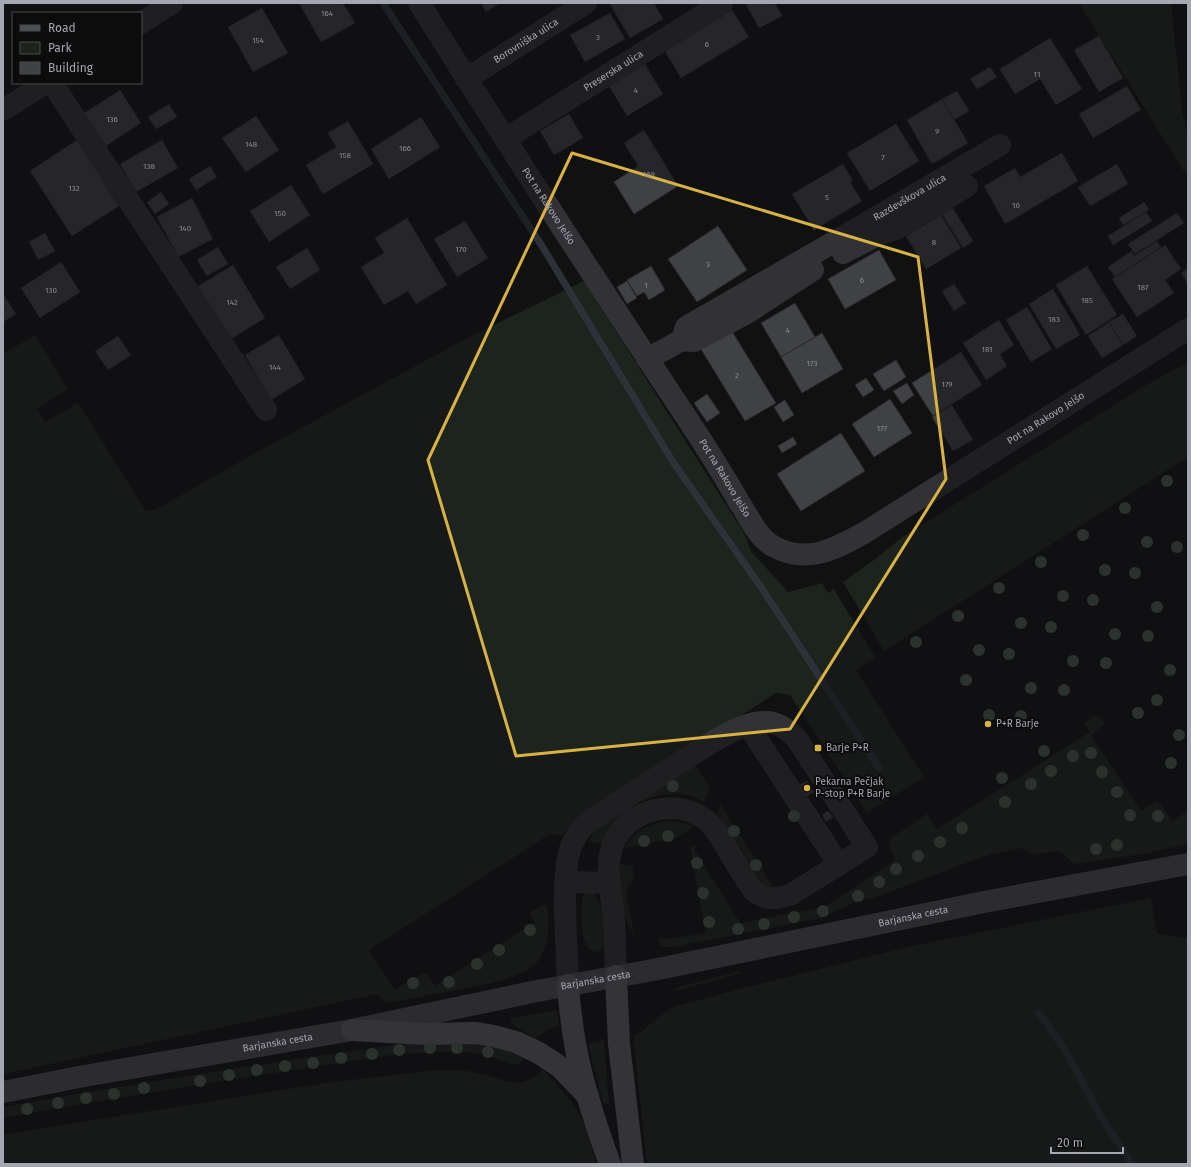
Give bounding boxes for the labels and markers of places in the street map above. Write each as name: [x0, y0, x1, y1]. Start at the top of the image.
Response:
place label: P+R Barje: [996, 718, 1039, 730]
marker: P+R Barje: [983, 719, 993, 729]
place label: Barje P+R: [826, 742, 869, 754]
marker: Barje P+R: [813, 743, 823, 753]
place label: Pekarna Pečjak P-stop P+R Barje: [815, 776, 890, 800]
marker: Pekarna Pečjak P-stop P+R Barje: [802, 783, 812, 793]

